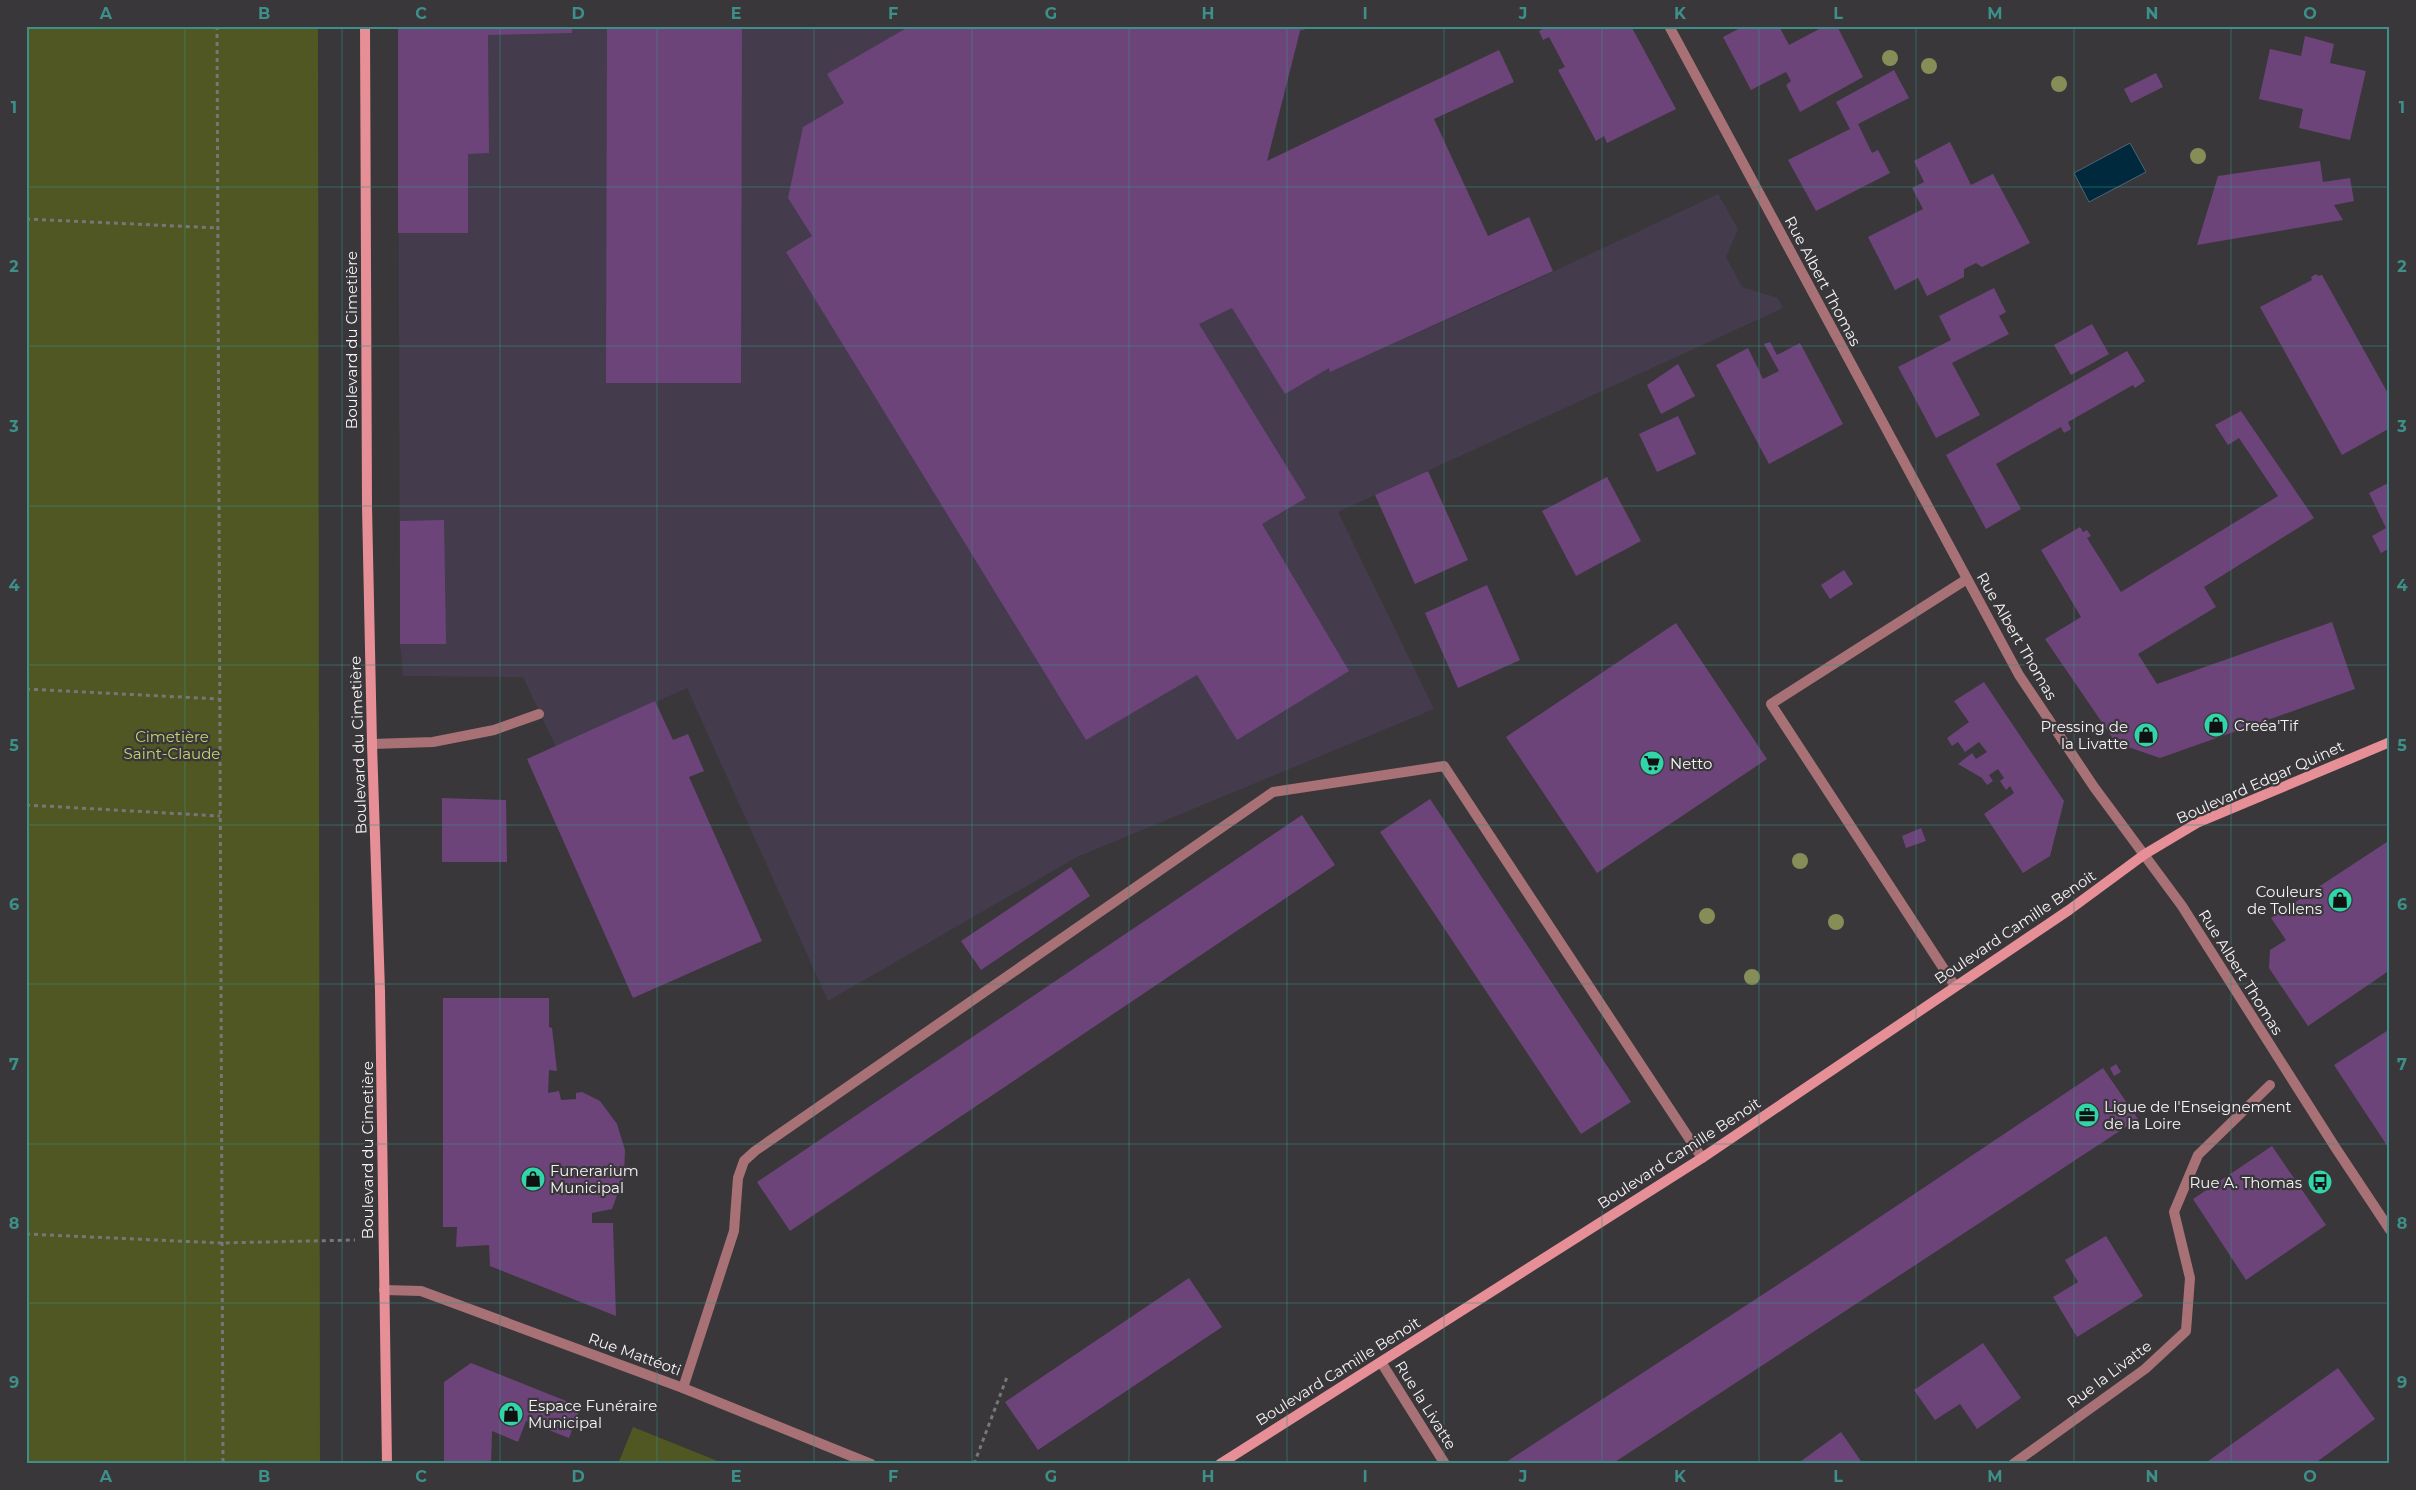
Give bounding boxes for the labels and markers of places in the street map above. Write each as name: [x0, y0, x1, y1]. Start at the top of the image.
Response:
shop icon: Creéa'Tif: [2203, 712, 2229, 738]
place label: Creéa'Tif: [2234, 716, 2299, 735]
place label: Pressing de la Livatte: [2040, 717, 2128, 753]
shop icon: Pressing de la Livatte: [2133, 722, 2159, 748]
supermarket icon: Netto: [1639, 750, 1665, 776]
place label: Netto: [1670, 754, 1712, 773]
place label: Couleurs de Tollens: [2247, 882, 2322, 918]
shop icon: Couleurs de Tollens: [2327, 887, 2353, 913]
place label: Ligue de l'Enseignement de la Loire: [2104, 1097, 2292, 1133]
office icon: Ligue de l'Enseignement de la Loire: [2074, 1102, 2100, 1128]
place label: Funerarium Municipal: [550, 1161, 639, 1197]
shop icon: Funerarium Municipal: [520, 1166, 546, 1192]
bus stop icon: Rue A. Thomas: [2307, 1169, 2333, 1195]
place label: Rue A. Thomas: [2189, 1173, 2302, 1192]
place label: Espace Funéraire Municipal: [528, 1396, 657, 1432]
shop icon: Espace Funéraire Municipal: [498, 1401, 524, 1427]

